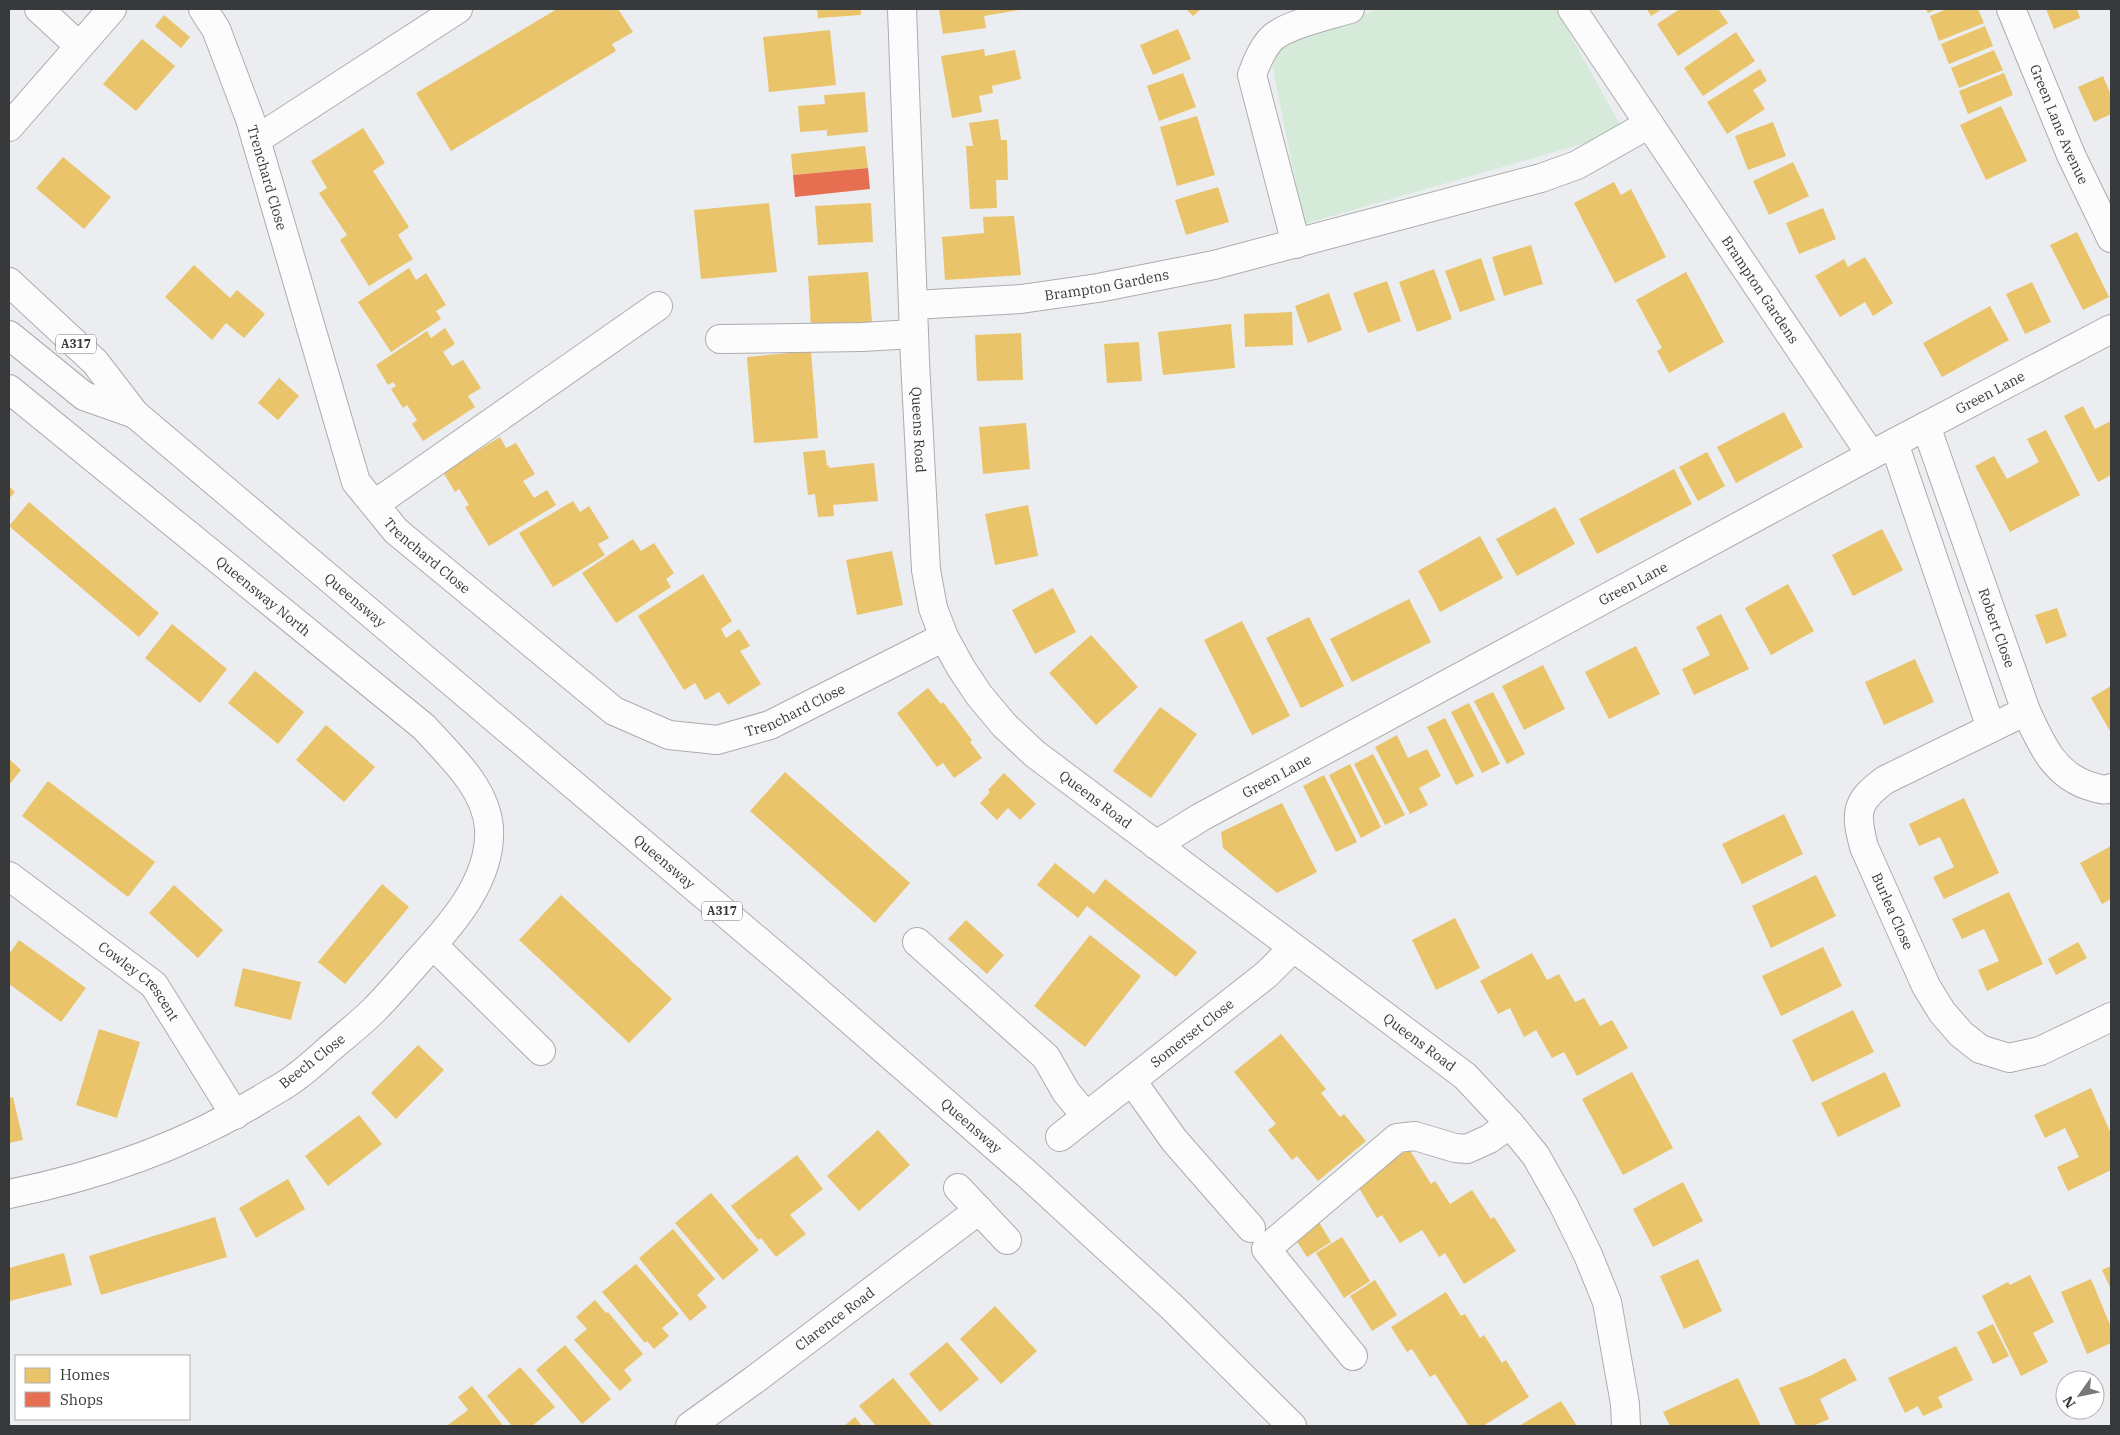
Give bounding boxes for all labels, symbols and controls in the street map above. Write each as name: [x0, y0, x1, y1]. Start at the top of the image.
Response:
street label: Green Lane Avenue: [2026, 62, 2093, 187]
street label: Trenchard Close: [243, 123, 291, 232]
street label: Brampton Gardens: [1718, 232, 1803, 347]
street label: Brampton Gardens: [1043, 265, 1171, 305]
road number: A317: [56, 334, 96, 354]
street label: Green Lane: [1952, 367, 2028, 418]
street label: Queens Road: [907, 386, 930, 474]
street label: Trenchard Close: [380, 514, 474, 598]
street label: Queensway North: [212, 552, 315, 640]
street label: Green Lane: [1595, 558, 1671, 610]
street label: Queensway: [321, 569, 390, 632]
street label: Robert Close: [1975, 586, 2019, 670]
street label: Trenchard Close: [743, 680, 848, 741]
street label: Green Lane: [1239, 750, 1314, 802]
street label: Queens Road: [1056, 766, 1136, 833]
street label: Queensway: [630, 830, 699, 893]
street label: Burlea Close: [1868, 870, 1918, 953]
road number: A317: [702, 901, 742, 920]
street label: Cowley Crescent: [95, 937, 183, 1024]
street label: Somerset Close: [1147, 995, 1237, 1071]
street label: Queens Road: [1380, 1009, 1460, 1075]
street label: Beech Close: [275, 1030, 349, 1092]
street label: Queensway: [937, 1094, 1006, 1158]
street label: Clarence Road: [791, 1283, 878, 1355]
legend: [15, 1355, 190, 1420]
text: Homes: [60, 1365, 110, 1384]
north arrow: [2055, 1370, 2105, 1420]
text: Shops: [60, 1390, 103, 1409]
text: N: [2059, 1393, 2080, 1412]

